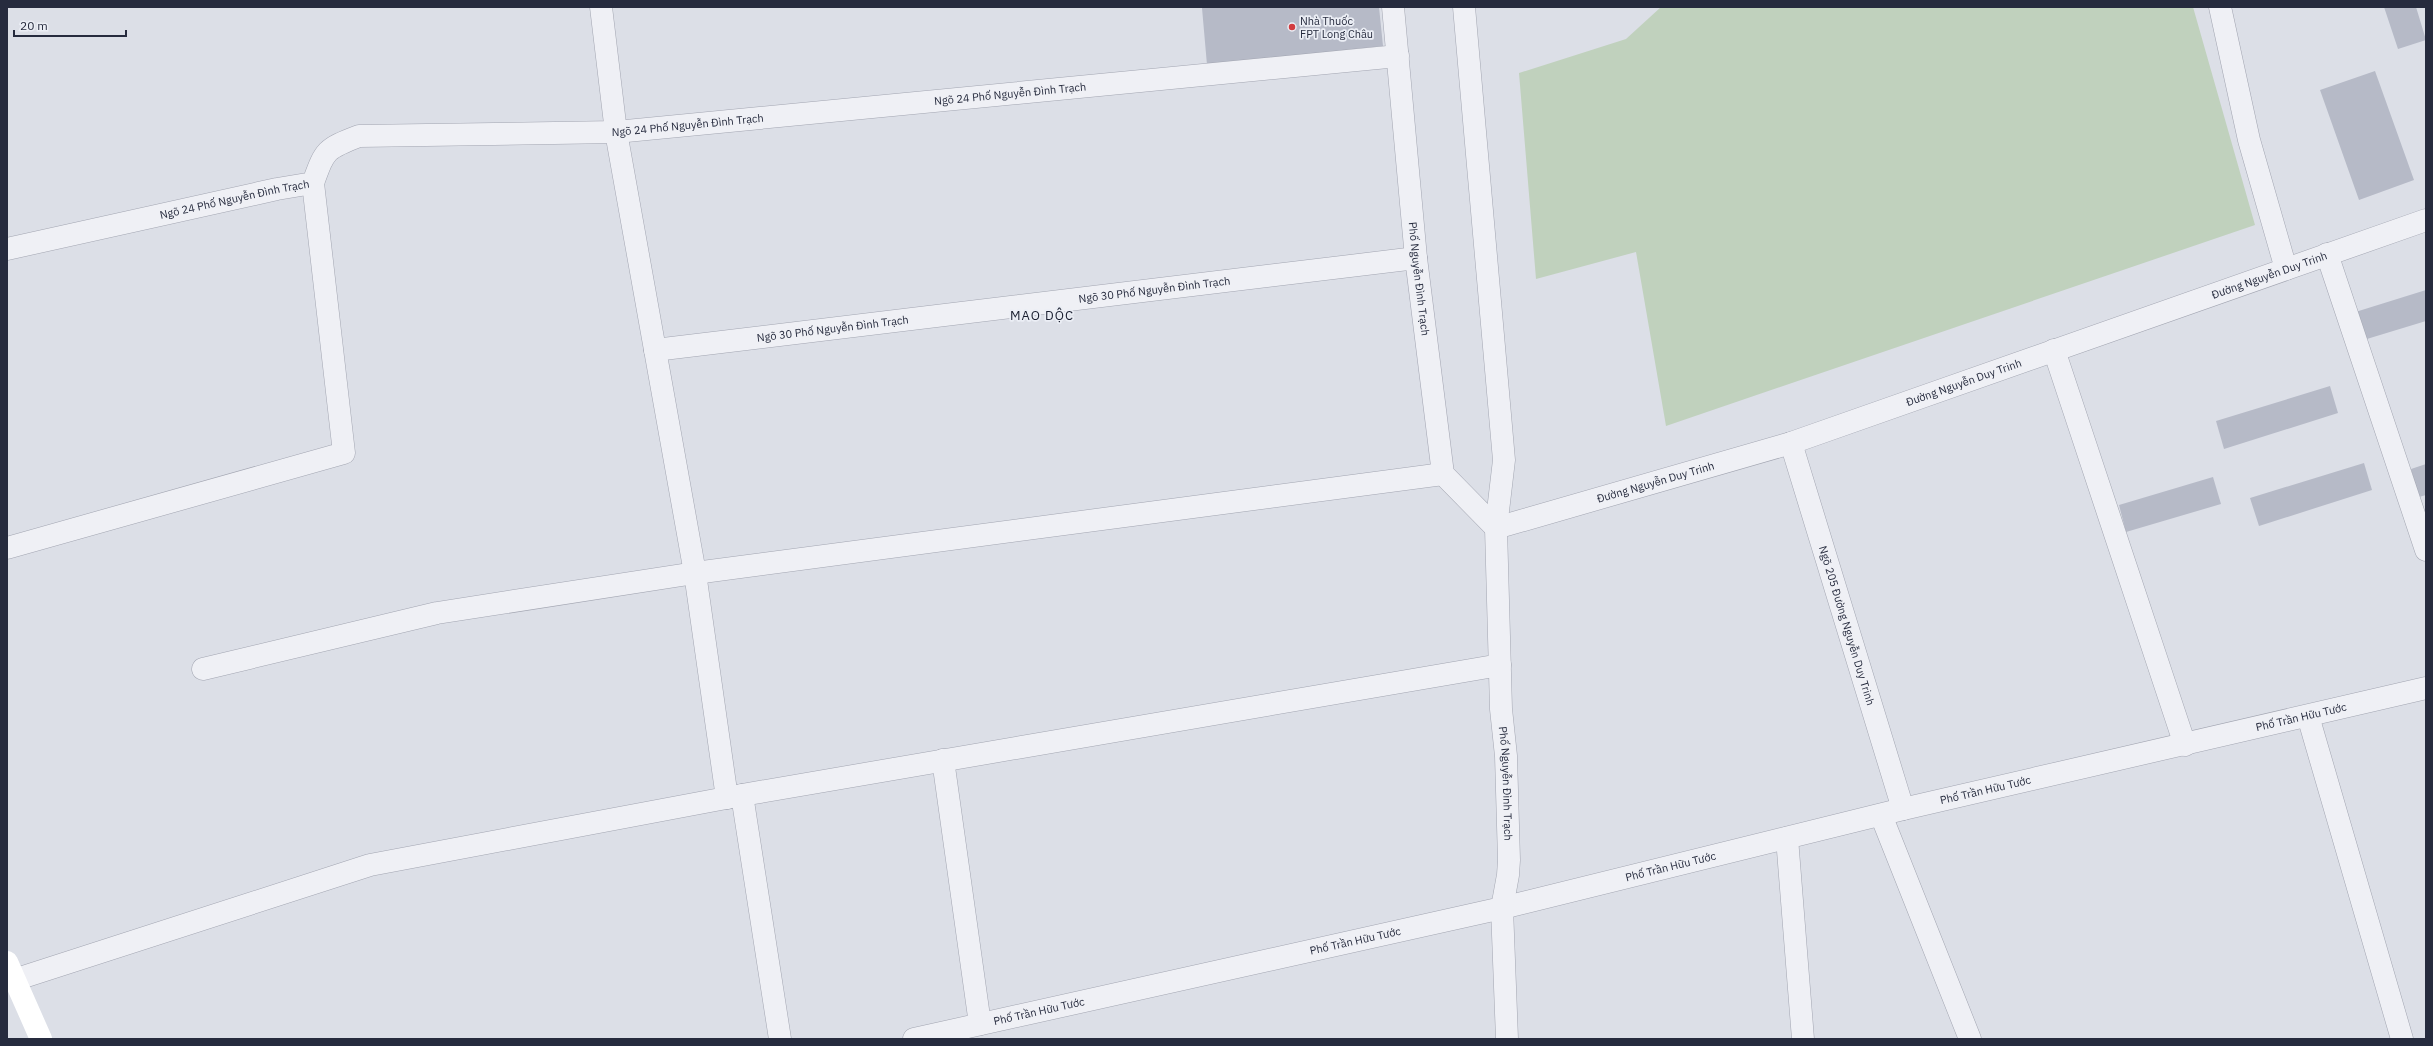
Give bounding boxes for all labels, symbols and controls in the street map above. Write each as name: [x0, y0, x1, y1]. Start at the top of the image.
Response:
scale bar: [14, 12, 126, 38]
place label: Nhà Thuốc FPT Long Châu: [1300, 14, 1373, 41]
text: 20 m: [20, 18, 48, 33]
marker: Nhà Thuốc FPT Long Châu: [1287, 22, 1297, 32]
street label: Ngõ 24 Phố Nguyễn Đình Trạch: [933, 79, 1087, 108]
street label: Ngõ 24 Phố Nguyễn Đình Trạch: [612, 111, 764, 139]
street label: Ngõ 24 Phố Nguyễn Đình Trạch: [158, 177, 310, 222]
street label: Phố Nguyễn Đình Trạch: [1406, 221, 1433, 337]
street label: Đường Nguyễn Duy Trinh: [2210, 248, 2329, 302]
street label: Ngõ 30 Phố Nguyễn Đình Trạch: [1078, 274, 1231, 306]
district label: MAO DỘC: [1010, 307, 1074, 324]
street label: Ngõ 30 Phố Nguyễn Đình Trạch: [756, 312, 909, 345]
street label: Đường Nguyễn Duy Trinh: [1904, 356, 2023, 409]
street label: Đường Nguyễn Duy Trinh: [1595, 458, 1716, 506]
street label: Ngõ 205 Đường Nguyễn Duy Trinh: [1816, 544, 1878, 707]
street label: Phố Trần Hữu Tước: [2254, 700, 2348, 734]
street label: Phố Nguyễn Đình Trạch: [1496, 726, 1515, 841]
street label: Phố Trần Hữu Tước: [1939, 773, 2033, 807]
street label: Phố Trần Hữu Tước: [1624, 848, 1718, 884]
street label: Phố Trần Hữu Tước: [1308, 924, 1402, 958]
street label: Phố Trần Hữu Tước: [992, 994, 1086, 1028]

